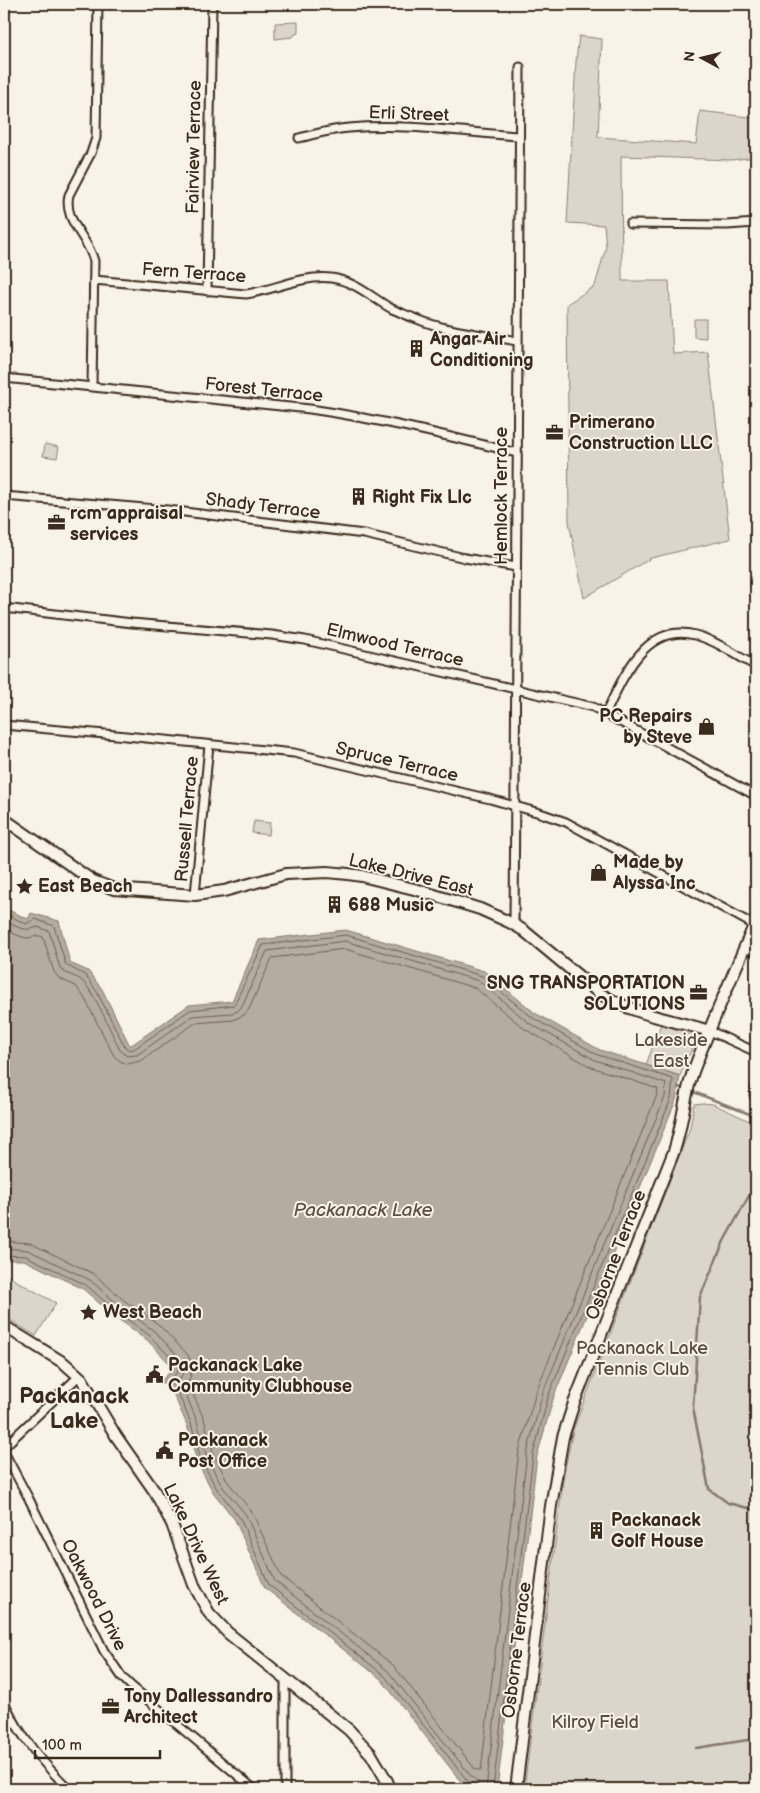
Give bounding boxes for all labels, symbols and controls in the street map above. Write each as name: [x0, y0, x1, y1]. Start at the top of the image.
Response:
north arrow: [678, 32, 728, 82]
text: N: [681, 50, 699, 63]
street label: Fairview Terrace: [182, 80, 206, 214]
street label: Erli Street: [368, 102, 450, 126]
street label: Fern Terrace: [141, 259, 247, 287]
place label: Angar Air Conditioning: [429, 329, 533, 371]
building icon: Angar Air Conditioning: [406, 339, 426, 359]
street label: Forest Terrace: [204, 373, 324, 407]
place label: Primerano Construction LLC: [569, 412, 713, 454]
office icon: Primerano Construction LLC: [545, 422, 565, 442]
street label: Hemlock Terrace: [491, 427, 512, 565]
building icon: Right Fix Llc: [348, 487, 368, 507]
place label: Right Fix Llc: [372, 487, 472, 508]
street label: Shady Terrace: [204, 489, 322, 523]
place label: rcm appraisal services: [70, 503, 183, 545]
office icon: rcm appraisal services: [46, 513, 66, 533]
street label: Elmwood Terrace: [324, 619, 466, 671]
place label: PC Repairs by Steve: [599, 706, 692, 748]
shop icon: PC Repairs by Steve: [696, 716, 716, 736]
street label: Spruce Terrace: [334, 738, 461, 786]
street label: Russell Terrace: [171, 755, 203, 883]
street label: Lake Drive East: [346, 849, 476, 901]
place label: Made by Alyssa Inc: [612, 852, 696, 894]
shop icon: Made by Alyssa Inc: [589, 862, 609, 882]
place icon: East Beach: [14, 876, 34, 896]
place label: East Beach: [38, 876, 132, 897]
building icon: 688 Music: [324, 895, 344, 915]
place label: 688 Music: [348, 895, 434, 916]
place label: SNG TRANSPORTATION SOLUTIONS: [487, 973, 685, 1015]
office icon: SNG TRANSPORTATION SOLUTIONS: [689, 983, 709, 1003]
park label: Lakeside East: [634, 1030, 708, 1072]
street label: Osborne Terrace: [582, 1187, 651, 1323]
water label: Packanack Lake: [293, 1199, 433, 1222]
place icon: West Beach: [79, 1302, 99, 1322]
place label: West Beach: [103, 1302, 202, 1323]
park label: Packanack Lake Tennis Club: [576, 1338, 708, 1380]
place label: Packanack Lake Community Clubhouse: [168, 1355, 352, 1397]
public building icon: Packanack Lake Community Clubhouse: [144, 1365, 164, 1385]
district label: Packanack Lake: [19, 1383, 129, 1435]
place label: Packanack Post Office: [178, 1430, 268, 1472]
public building icon: Packanack Post Office: [154, 1440, 174, 1460]
street label: Lake Drive West: [159, 1480, 233, 1608]
place label: Packanack Golf House: [611, 1510, 703, 1552]
building icon: Packanack Golf House: [587, 1520, 607, 1540]
street label: Oakwood Drive: [57, 1536, 131, 1655]
street label: Osborne Terrace: [498, 1580, 536, 1719]
place label: Tony Dallessandro Architect: [123, 1686, 273, 1728]
office icon: Tony Dallessandro Architect: [100, 1696, 120, 1716]
park label: Kilroy Field: [551, 1712, 639, 1733]
scale bar: [35, 1728, 160, 1760]
text: 100 m: [42, 1736, 82, 1755]

